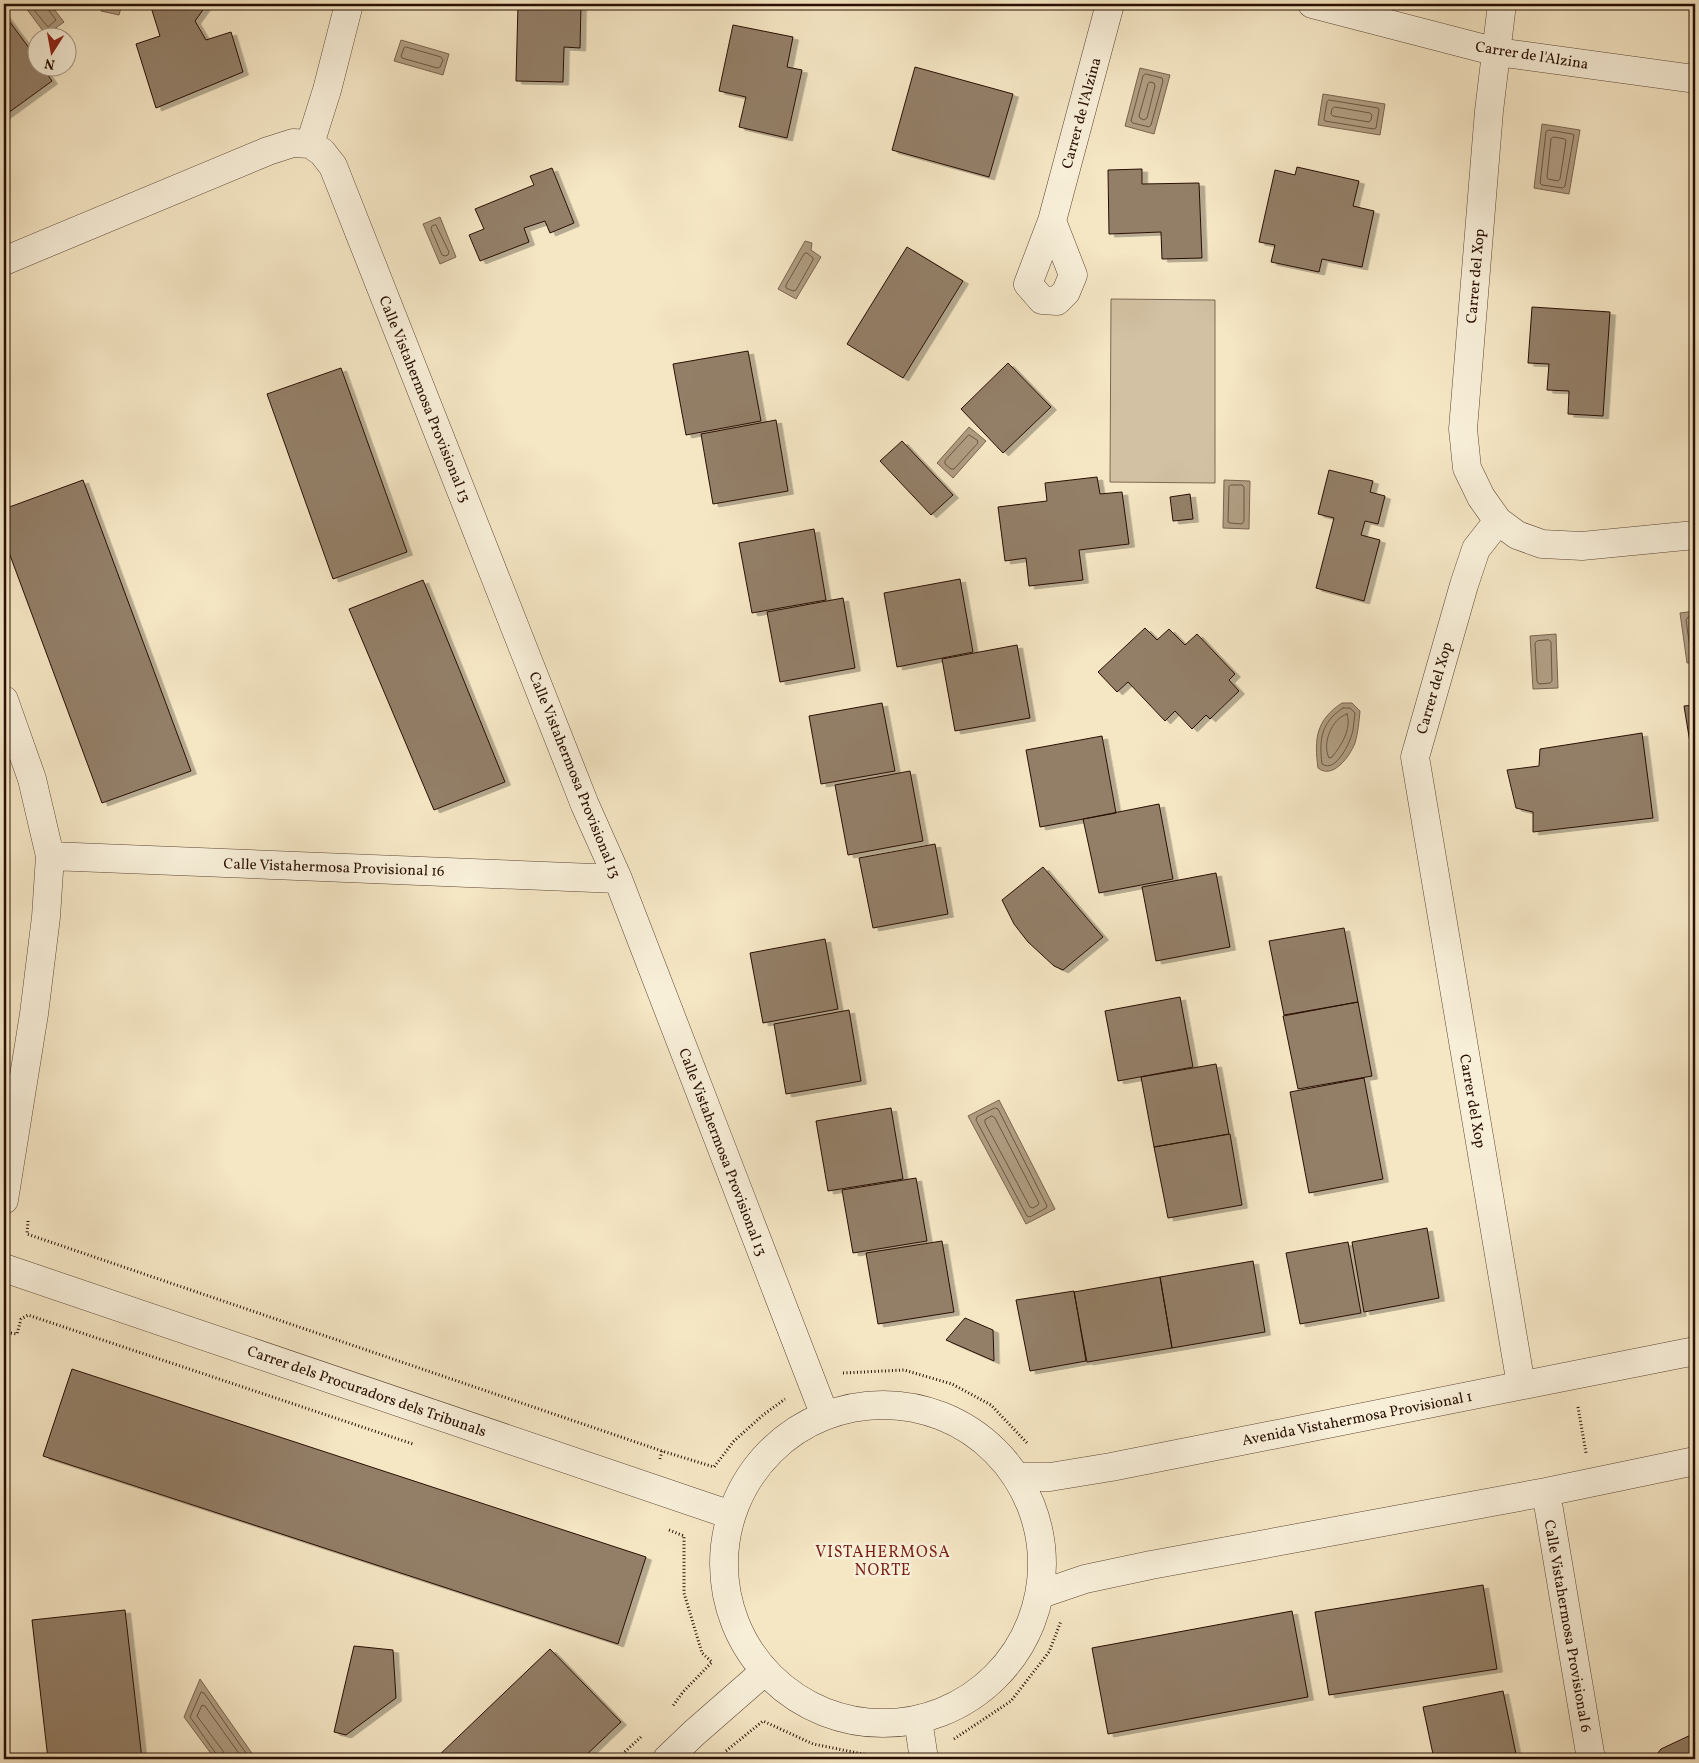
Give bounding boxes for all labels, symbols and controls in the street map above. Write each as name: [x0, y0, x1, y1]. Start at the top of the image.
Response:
north arrow: [28, 28, 78, 78]
street label: Carrer de l'Alzina: [1474, 37, 1590, 76]
text: N: [43, 53, 57, 74]
street label: Carrer de l'Alzina: [1058, 55, 1107, 171]
street label: Carrer del Xop: [1462, 228, 1491, 324]
street label: Calle Vistahermosa Provisional 13: [372, 293, 475, 506]
street label: Carrer del Xop: [1412, 640, 1459, 737]
street label: Calle Vistahermosa Provisional 13: [522, 669, 625, 882]
street label: Calle Vistahermosa Provisional 16: [223, 854, 445, 883]
street label: Calle Vistahermosa Provisional 13: [672, 1046, 771, 1260]
street label: Carrer del Xop: [1453, 1053, 1490, 1150]
street label: Carrer dels Procuradors dels Tribunals: [244, 1342, 489, 1443]
street label: Avenida Vistahermosa Provisional 1: [1240, 1387, 1474, 1452]
street label: Calle Vistahermosa Provisional 6: [1537, 1518, 1596, 1734]
district label: VISTAHERMOSA NORTE: [815, 1542, 951, 1582]

